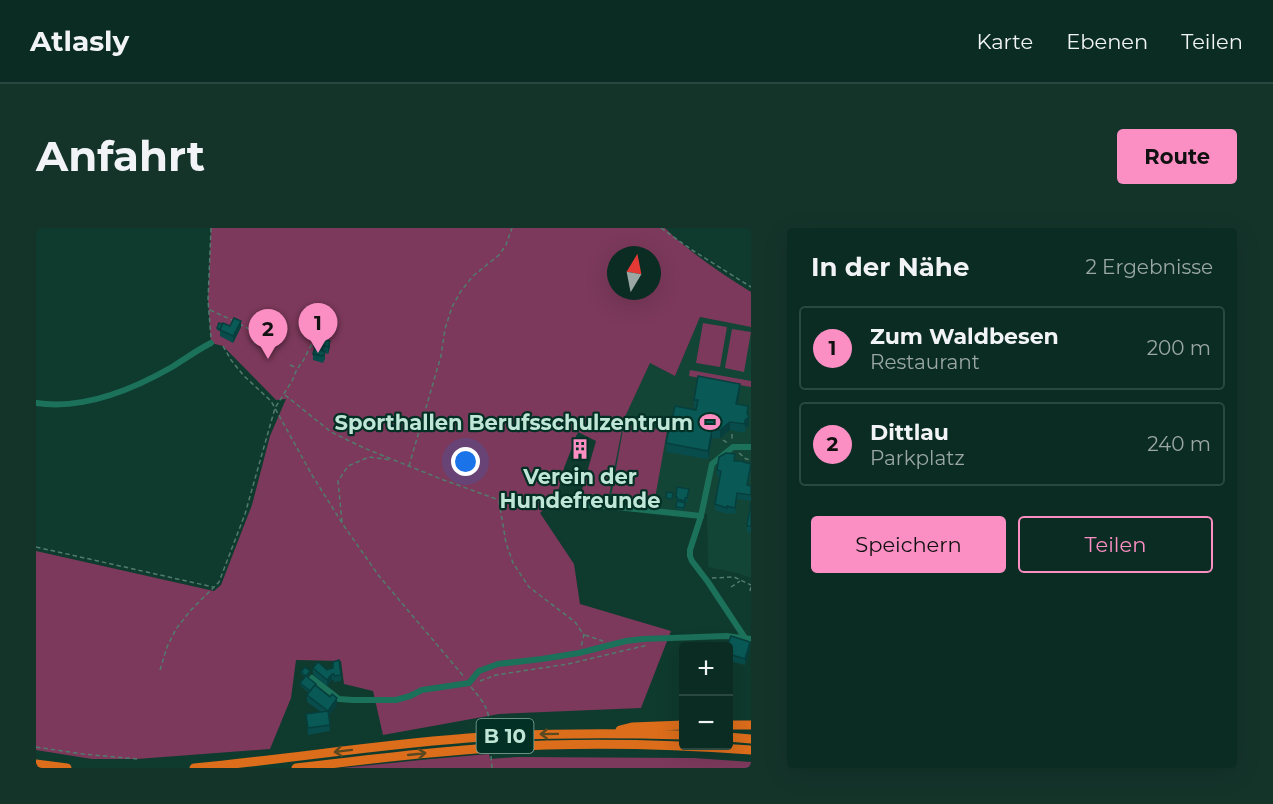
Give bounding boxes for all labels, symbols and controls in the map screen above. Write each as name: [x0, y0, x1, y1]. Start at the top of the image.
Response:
text: Atlasly: [30, 24, 129, 58]
text: Karte: [977, 29, 1033, 54]
text: Ebenen: [1066, 29, 1148, 54]
text: Teilen: [1181, 29, 1243, 54]
button: Route: [1117, 129, 1237, 184]
text: Anfahrt: [36, 130, 205, 182]
north arrow: [607, 246, 661, 300]
text: In der Nähe: [811, 251, 969, 283]
text: 2 Ergebnisse: [1085, 255, 1213, 279]
pin: 1: [298, 304, 338, 353]
pin: 2: [248, 310, 288, 359]
text: Zum Waldbesen: [870, 323, 1059, 350]
text: 1: [829, 336, 836, 360]
text: 200 m: [1147, 336, 1211, 360]
text: Restaurant: [870, 350, 980, 374]
place label: Sporthallen Berufsschulzentrum: [335, 410, 693, 435]
sports icon: Sporthallen Berufsschulzentrum: [698, 410, 722, 434]
text: Dittlau: [870, 419, 949, 446]
text: 2: [827, 432, 838, 456]
text: 240 m: [1147, 432, 1211, 456]
building icon: Verein der Hundefreunde: [568, 437, 592, 461]
text: Parkplatz: [870, 446, 965, 470]
your location: [451, 447, 480, 476]
place label: Verein der Hundefreunde: [500, 464, 660, 513]
button: Speichern: [811, 516, 1006, 573]
button: Teilen: [1018, 516, 1213, 573]
map controls: [679, 642, 733, 750]
button: +: [679, 642, 733, 696]
button: −: [679, 696, 733, 750]
road number: B 10: [476, 719, 534, 753]
one-way arrow: [540, 728, 560, 740]
one-way arrow: [334, 746, 354, 757]
one-way arrow: [406, 748, 426, 759]

